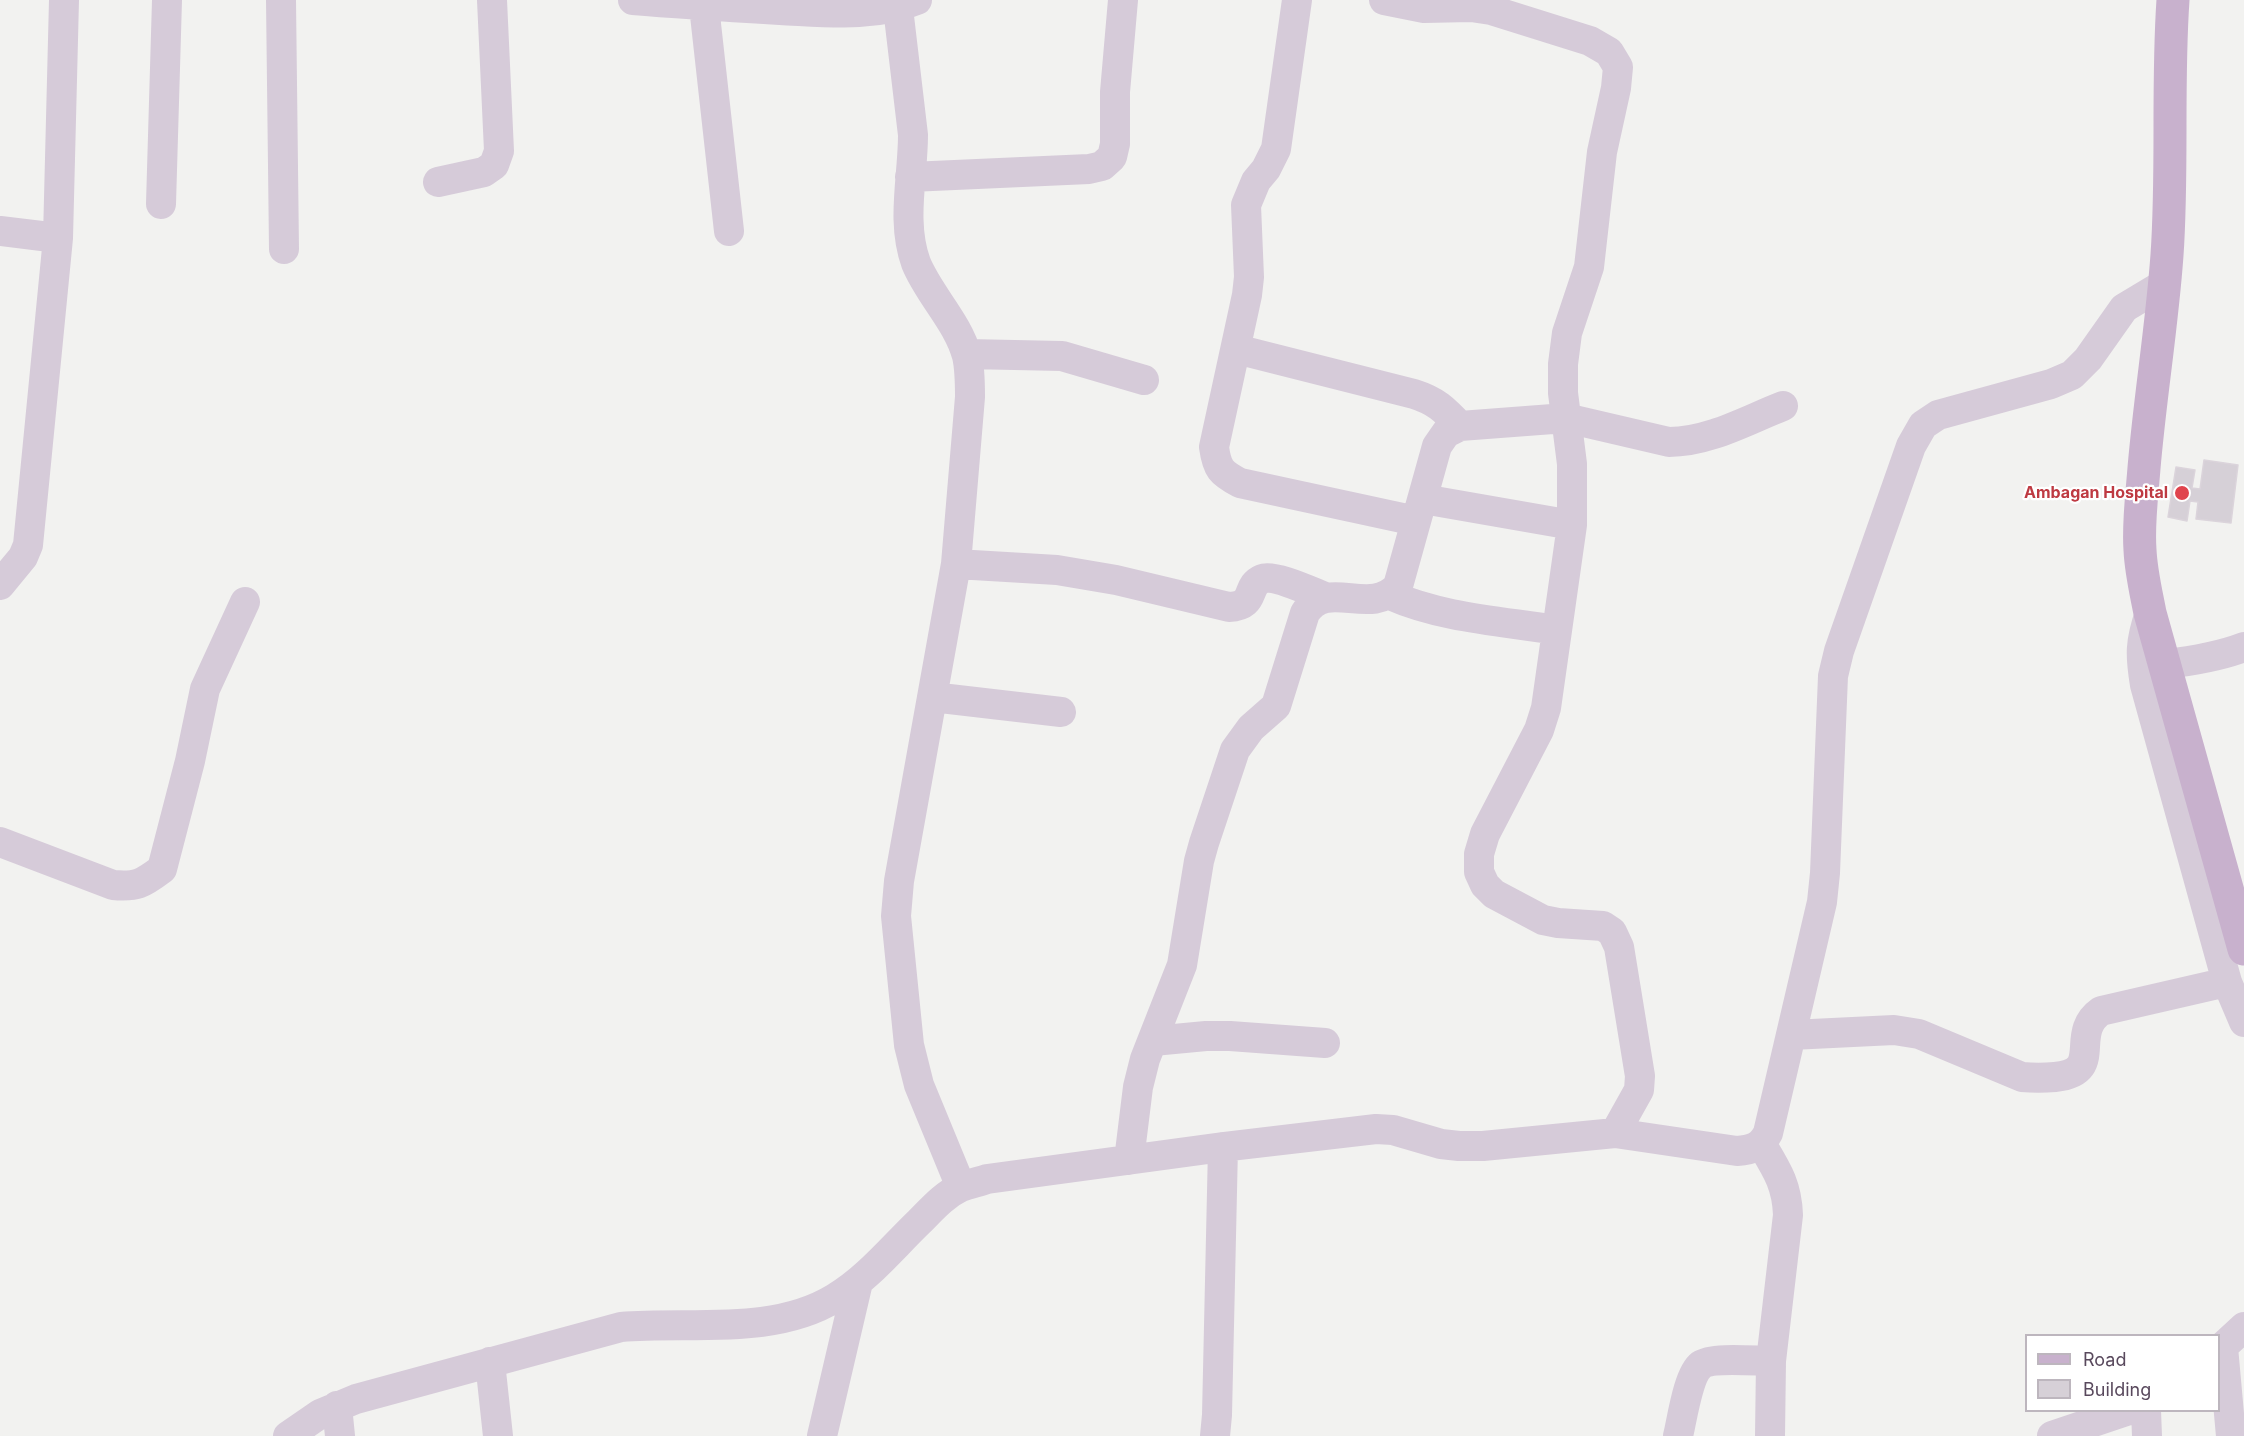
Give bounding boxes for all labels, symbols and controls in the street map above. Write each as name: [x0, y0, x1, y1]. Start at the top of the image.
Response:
place label: Ambagan Hospital: [2024, 483, 2168, 503]
marker: Ambagan Hospital: [2173, 484, 2191, 502]
legend: [2025, 1334, 2220, 1412]
text: Road: [2083, 1349, 2126, 1370]
text: Building: [2083, 1379, 2151, 1400]

